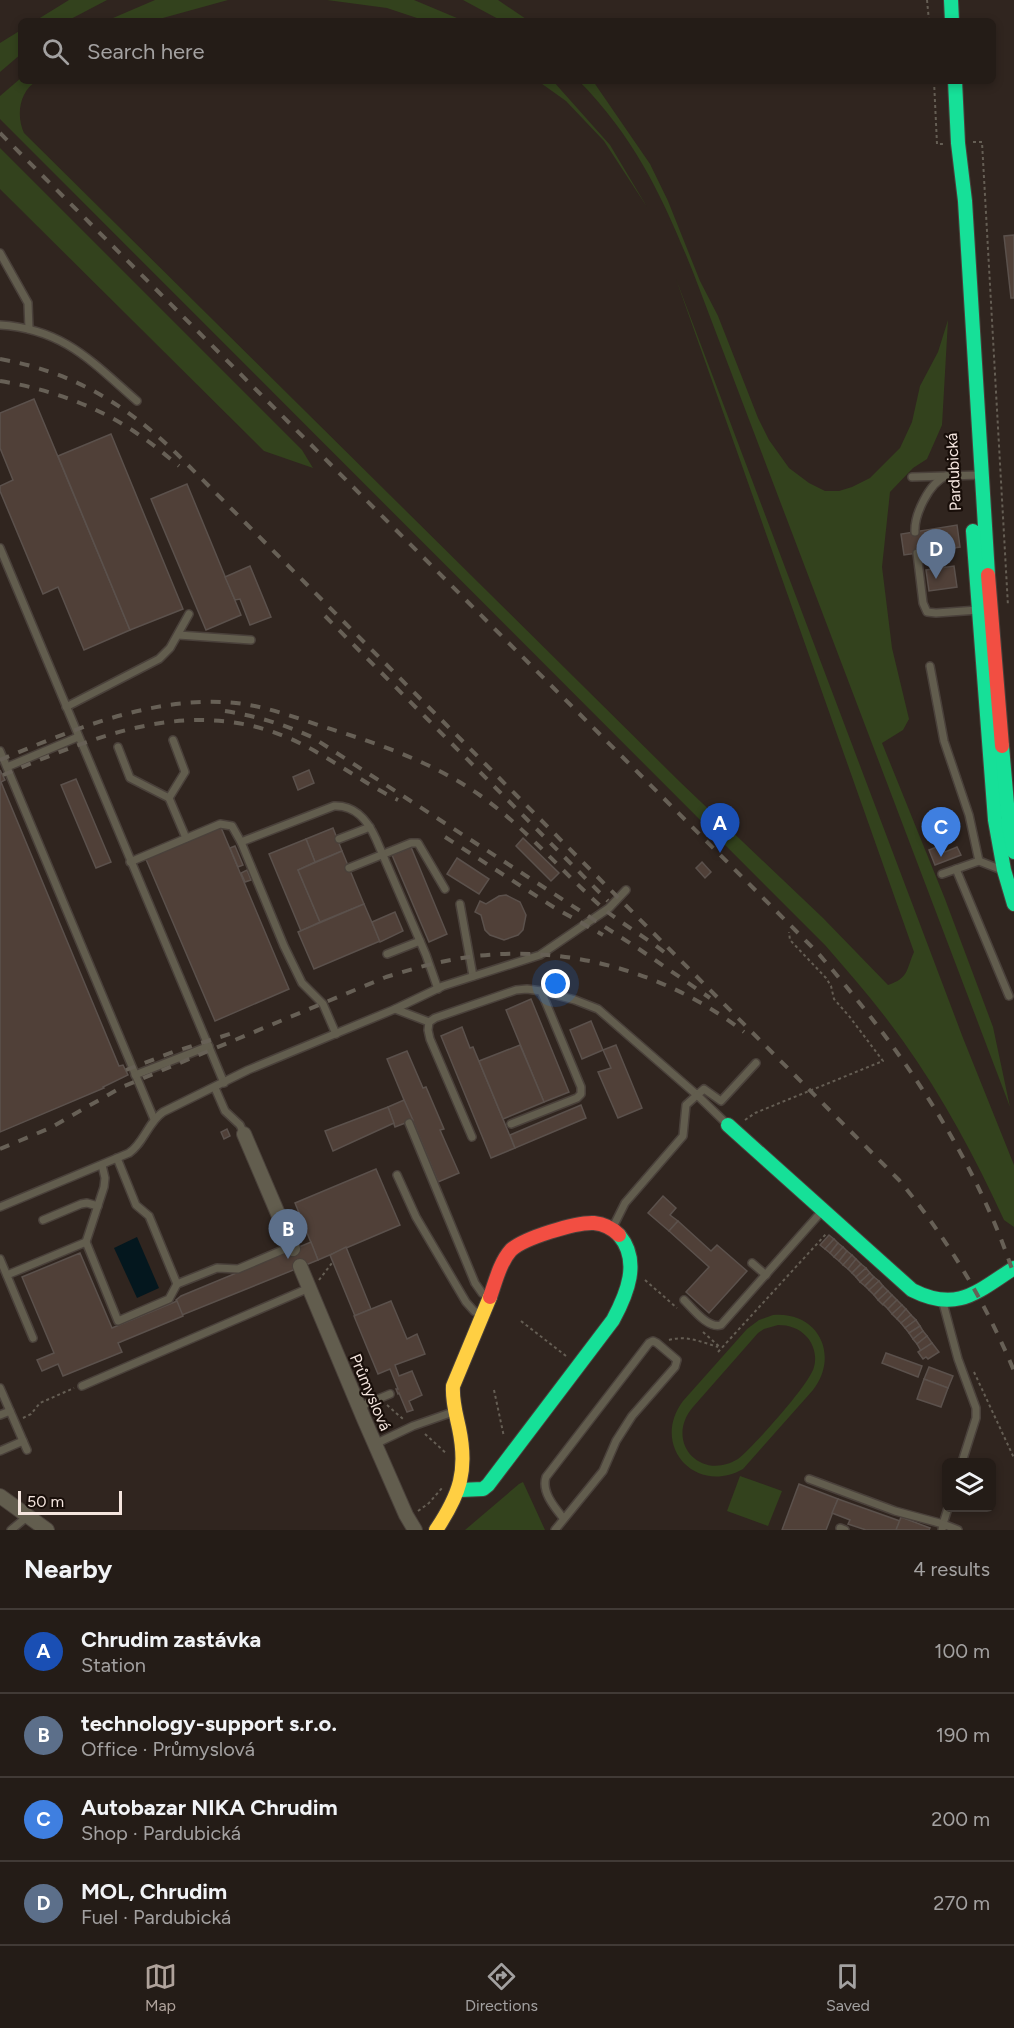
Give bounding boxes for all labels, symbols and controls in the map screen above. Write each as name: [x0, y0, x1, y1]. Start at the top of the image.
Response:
search box: [18, 18, 996, 84]
icon: search: [39, 35, 72, 68]
text: Search here: [87, 38, 205, 65]
street label: Pardubická: [942, 432, 965, 512]
pin: D: [916, 530, 956, 579]
pin: A: [700, 804, 740, 853]
pin: C: [922, 808, 960, 857]
your location: [541, 969, 570, 998]
pin: B: [268, 1210, 308, 1259]
street label: Průmyslová: [346, 1351, 395, 1434]
map controls: [942, 1458, 996, 1512]
button: layers: [942, 1458, 996, 1512]
scale bar: [18, 1488, 122, 1516]
text: 50 m: [27, 1492, 64, 1511]
text: Nearby: [24, 1553, 112, 1585]
text: 4 results: [913, 1557, 990, 1581]
text: Chrudim zastávka: [81, 1626, 261, 1653]
text: A: [36, 1639, 51, 1663]
text: 100 m: [934, 1639, 990, 1663]
text: Station: [81, 1653, 146, 1677]
text: technology-support s.r.o.: [81, 1710, 337, 1737]
text: B: [37, 1723, 50, 1747]
text: 190 m: [936, 1723, 990, 1747]
text: Office · Průmyslová: [81, 1737, 255, 1761]
text: Autobazar NIKA Chrudim: [81, 1794, 338, 1821]
text: C: [36, 1807, 51, 1831]
text: 200 m: [931, 1807, 990, 1831]
text: Shop · Pardubická: [81, 1821, 241, 1845]
text: MOL, Chrudim: [81, 1878, 227, 1905]
text: D: [37, 1891, 51, 1915]
text: 270 m: [933, 1891, 990, 1915]
text: Fuel · Pardubická: [81, 1905, 231, 1929]
tab: Map: [144, 1960, 177, 2015]
tab: Directions: [465, 1960, 538, 2015]
tab: Saved: [826, 1960, 870, 2015]

